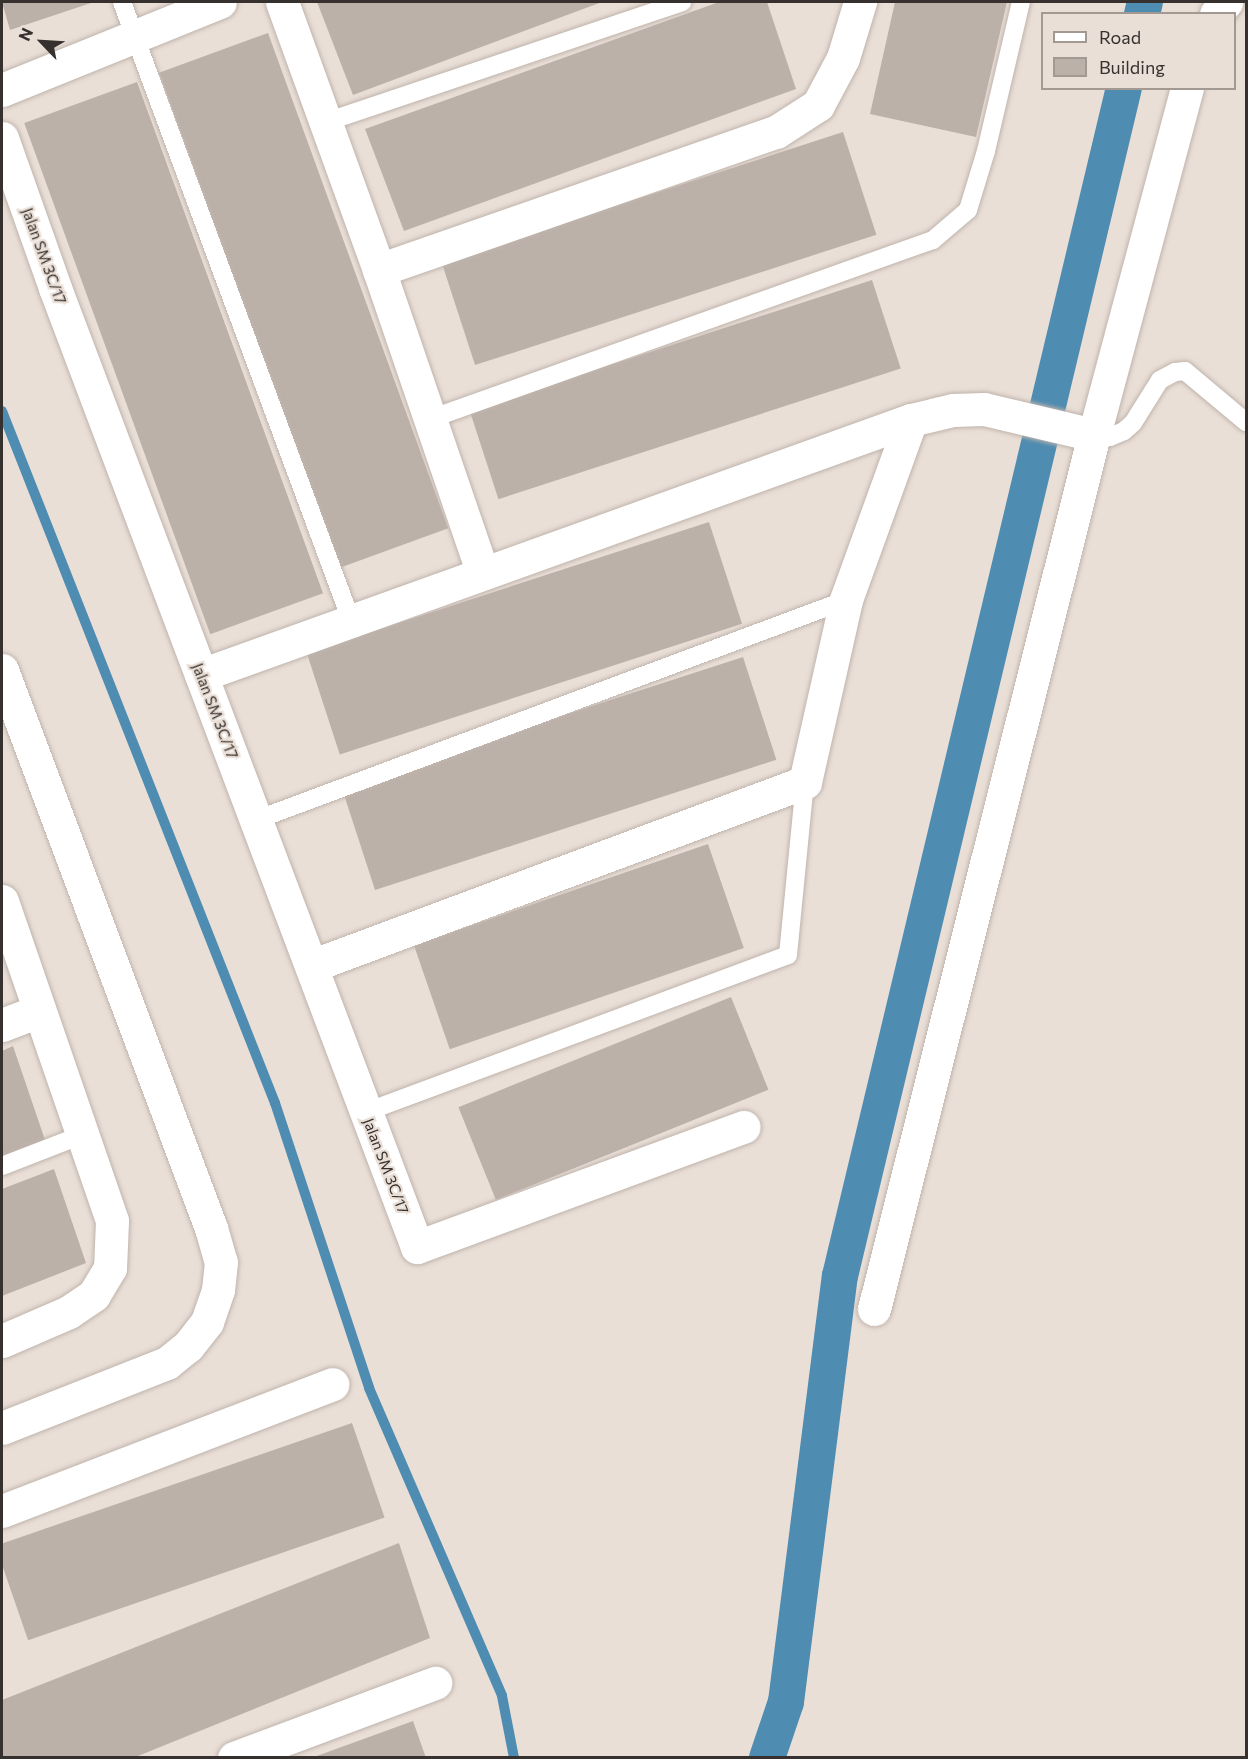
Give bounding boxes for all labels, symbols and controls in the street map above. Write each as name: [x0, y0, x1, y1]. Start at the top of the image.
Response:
north arrow: [12, 12, 72, 72]
legend: [1041, 12, 1236, 90]
text: N: [14, 25, 36, 44]
text: Road: [1099, 26, 1141, 48]
text: Building: [1099, 56, 1165, 78]
street label: Jalan SM 3C/17: [18, 205, 70, 307]
street label: Jalan SM 3C/17: [188, 661, 242, 761]
street label: Jalan SM 3C/17: [359, 1116, 413, 1216]

